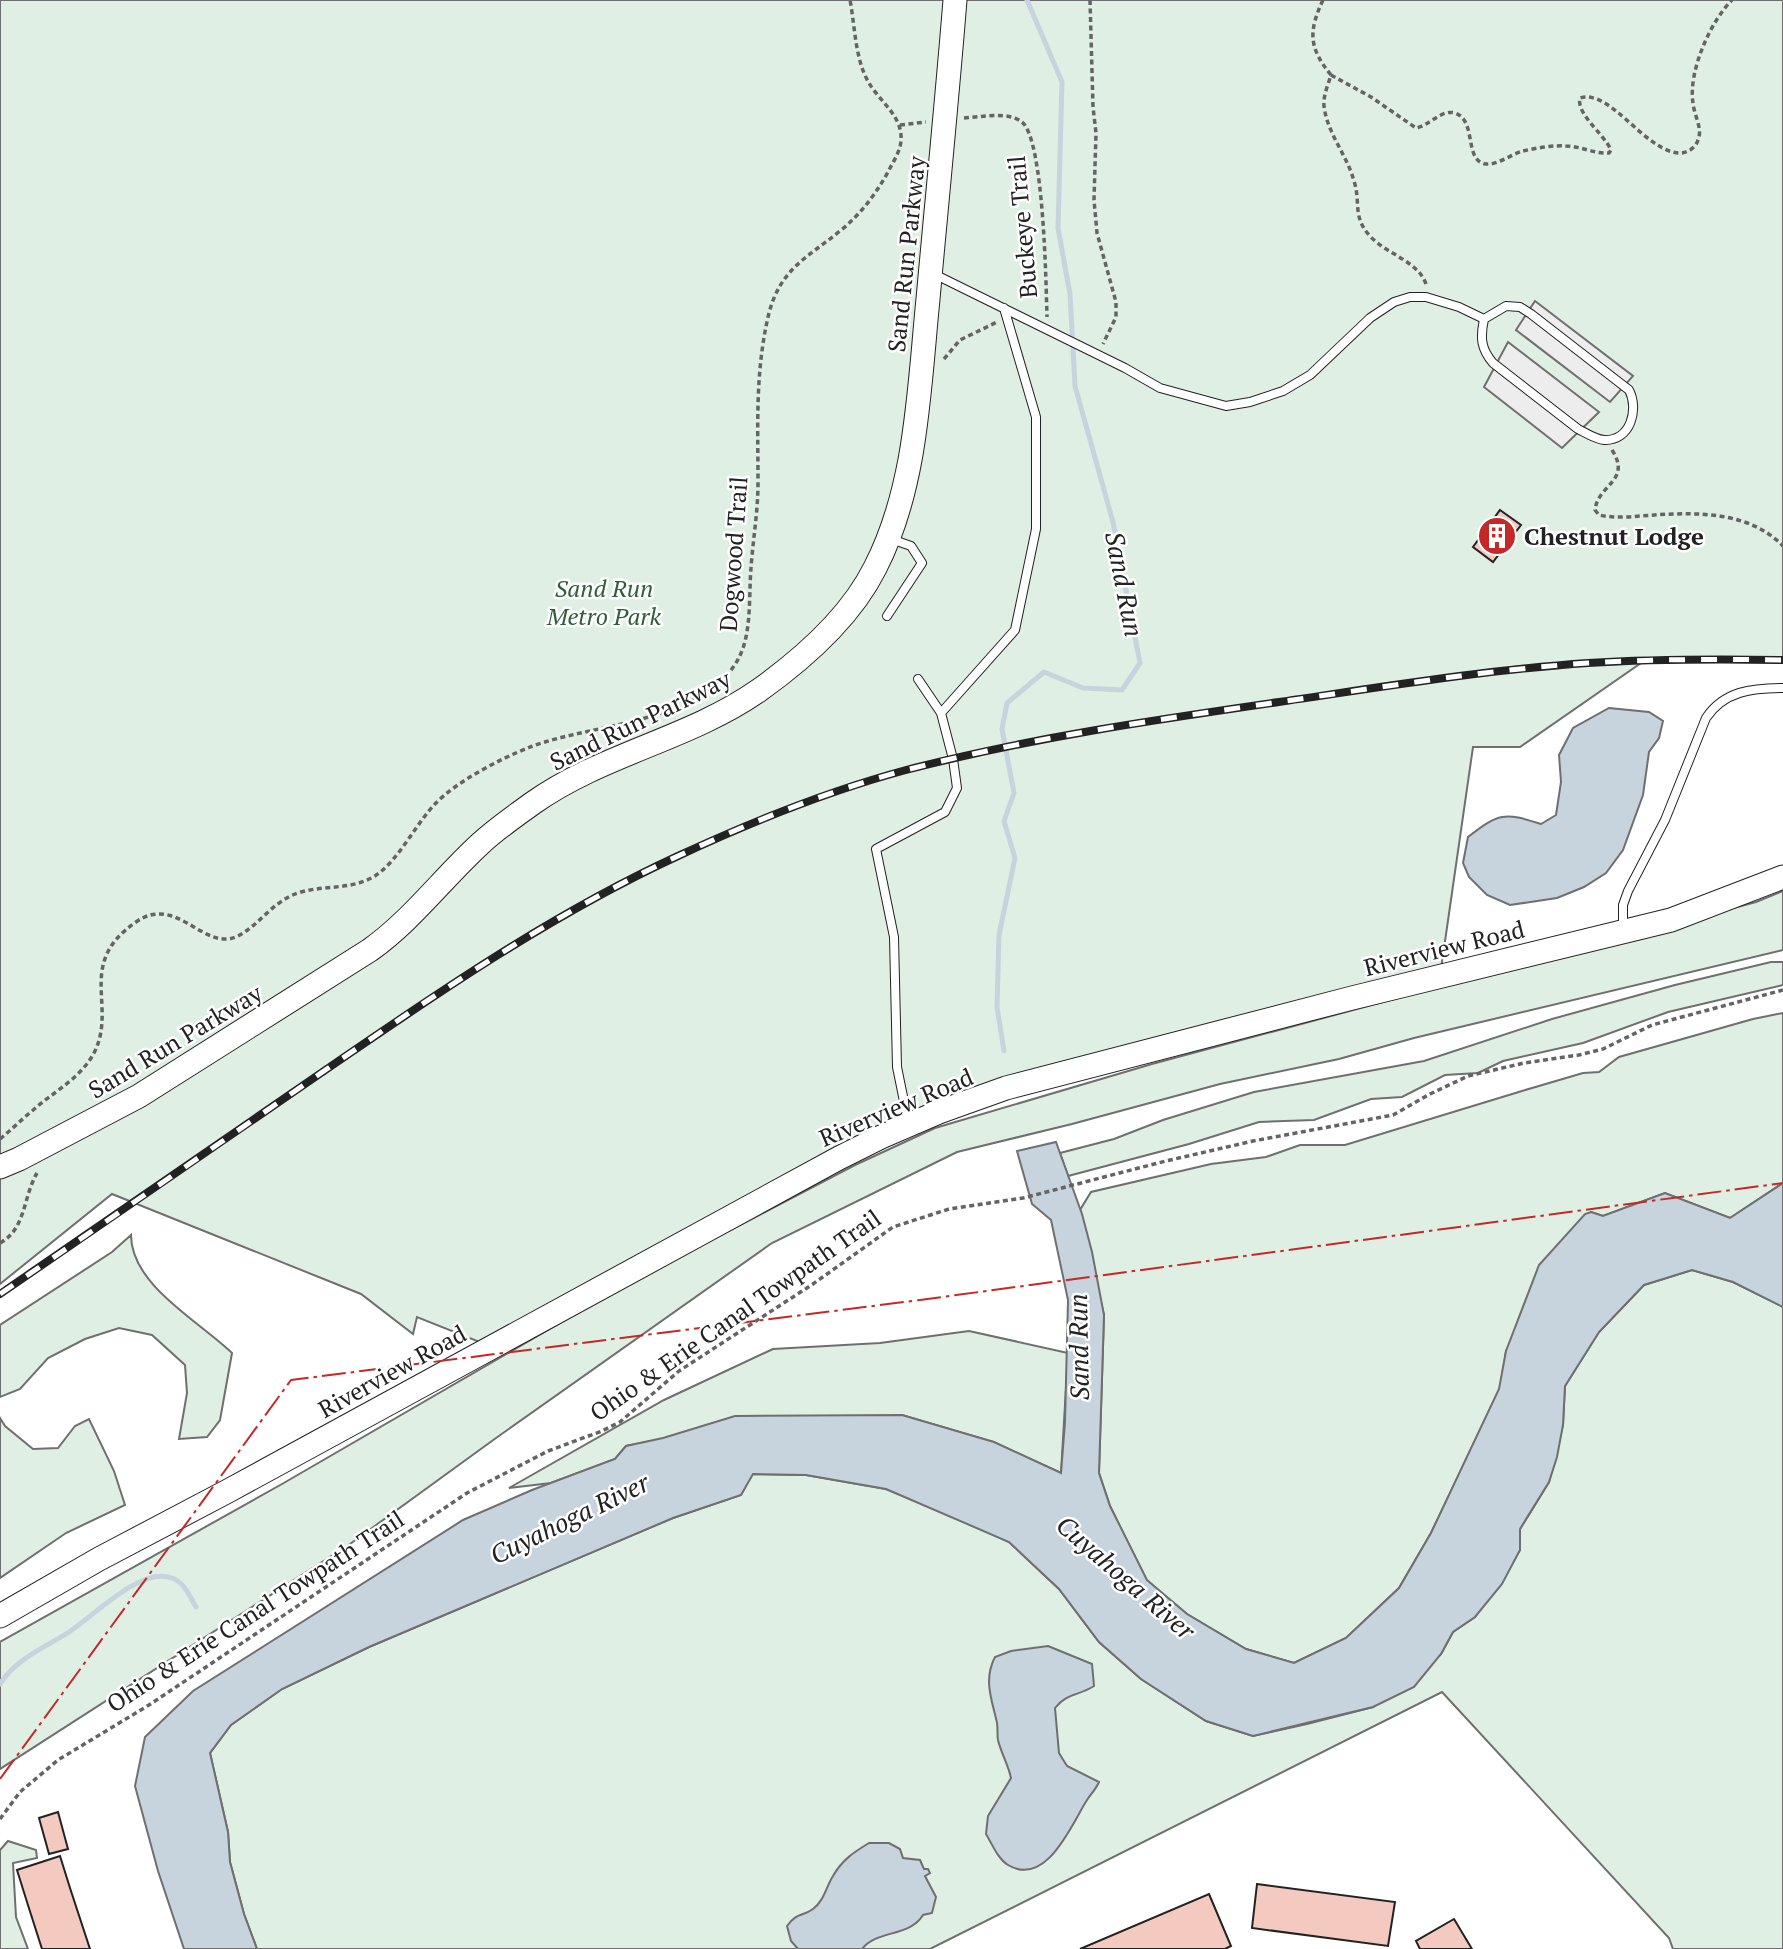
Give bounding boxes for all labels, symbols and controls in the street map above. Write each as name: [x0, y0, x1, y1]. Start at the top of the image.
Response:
street label: Sand Run Parkway: [880, 153, 932, 354]
street label: Buckeye Trail: [1000, 154, 1044, 300]
street label: Dogwood Trail: [712, 475, 754, 633]
building icon: Chestnut Lodge: [1476, 515, 1518, 557]
place label: Chestnut Lodge: [1524, 520, 1704, 552]
water label: Sand Run: [1098, 528, 1152, 640]
park label: Sand Run Metro Park: [546, 572, 662, 632]
street label: Sand Run Parkway: [544, 662, 736, 778]
street label: Riverview Road: [1360, 913, 1528, 983]
street label: Sand Run Parkway: [82, 976, 269, 1106]
street label: Riverview Road: [814, 1060, 978, 1154]
street label: Ohio & Erie Canal Towpath Trail: [583, 1202, 887, 1428]
water label: Sand Run: [1060, 1293, 1096, 1401]
street label: Riverview Road: [312, 1317, 472, 1425]
water label: Cuyahoga River: [484, 1464, 655, 1571]
street label: Ohio & Erie Canal Towpath Trail: [100, 1503, 410, 1719]
water label: Cuyahoga River: [1050, 1507, 1203, 1647]

